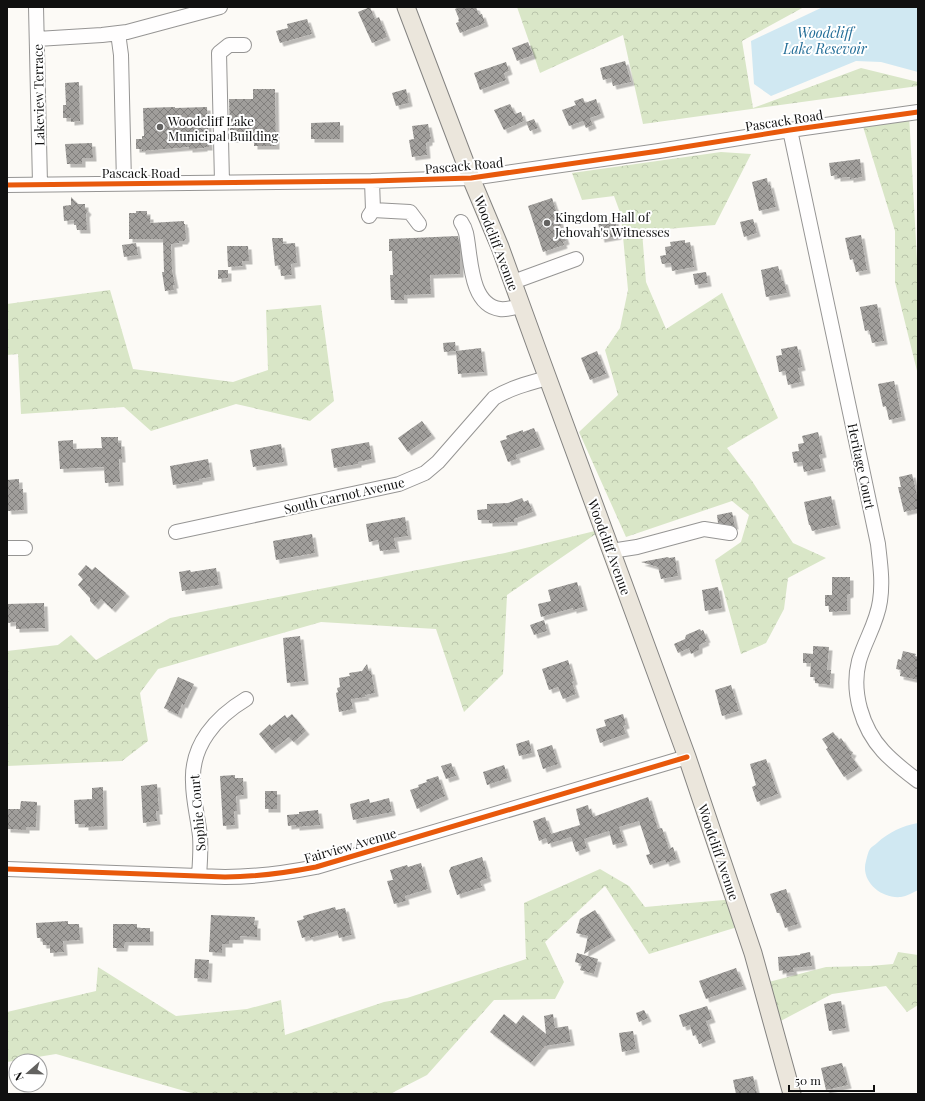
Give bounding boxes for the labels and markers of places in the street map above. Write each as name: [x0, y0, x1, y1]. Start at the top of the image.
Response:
place label: Woodcliff Lake Municipal Building: [167, 112, 278, 144]
marker: Woodcliff Lake Municipal Building: [155, 122, 165, 132]
place label: Kingdom Hall of Jehovah's Witnesses: [554, 208, 670, 240]
marker: Kingdom Hall of Jehovah's Witnesses: [542, 218, 552, 228]

